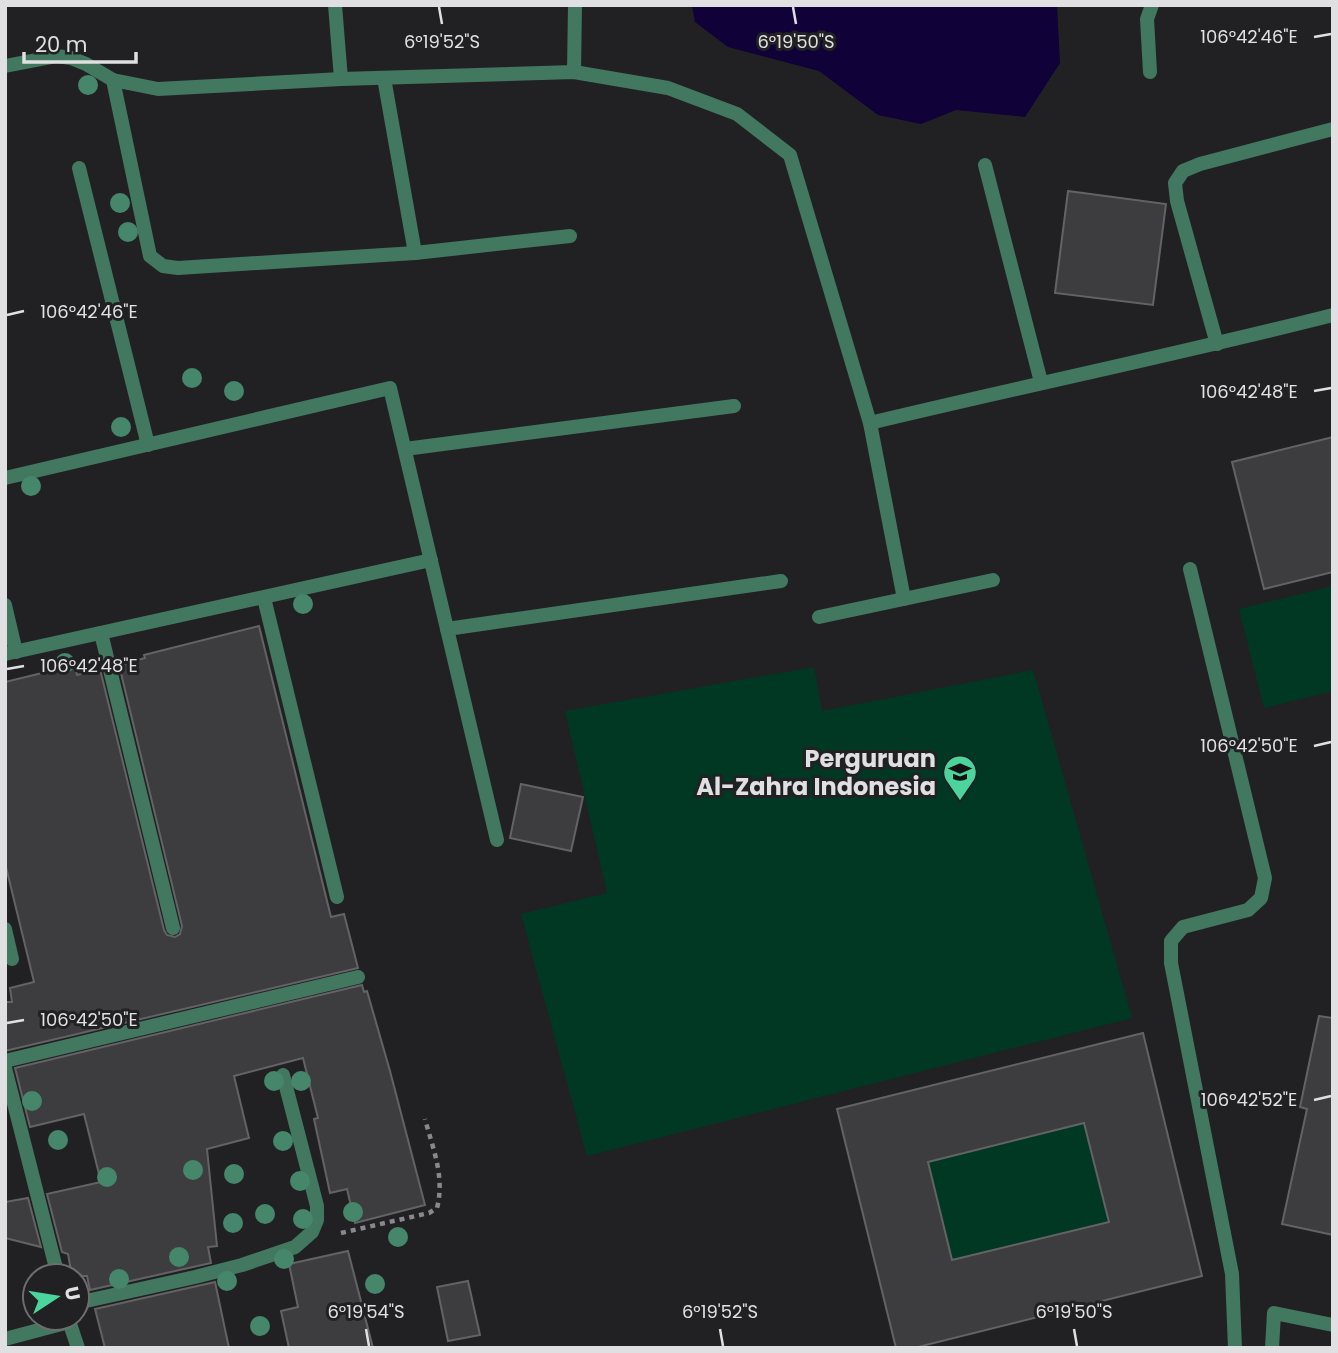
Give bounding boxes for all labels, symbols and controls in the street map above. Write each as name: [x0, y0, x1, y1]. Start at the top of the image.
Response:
scale bar: [24, 21, 136, 65]
text: 106°42'46"E: [1200, 24, 1298, 49]
text: 6°19'52"S: [404, 29, 480, 54]
text: 6°19'50"S: [757, 29, 835, 54]
text: 20 m: [35, 30, 88, 59]
text: 106°42'46"E: [40, 299, 138, 324]
text: 106°42'48"E: [1200, 379, 1298, 404]
text: 106°42'48"E: [40, 653, 138, 678]
text: 106°42'50"E: [1200, 733, 1298, 758]
place label: Perguruan Al-Zahra Indonesia: [696, 742, 936, 803]
school or university icon: Perguruan Al-Zahra Indonesia: [941, 753, 979, 802]
text: 106°42'50"E: [40, 1007, 138, 1032]
text: 106°42'52"E: [1201, 1087, 1297, 1112]
north arrow: [21, 1262, 91, 1332]
text: U: [58, 1284, 87, 1303]
text: 6°19'54"S: [327, 1299, 405, 1324]
text: 6°19'52"S: [682, 1299, 758, 1324]
text: 6°19'50"S: [1035, 1299, 1113, 1324]

